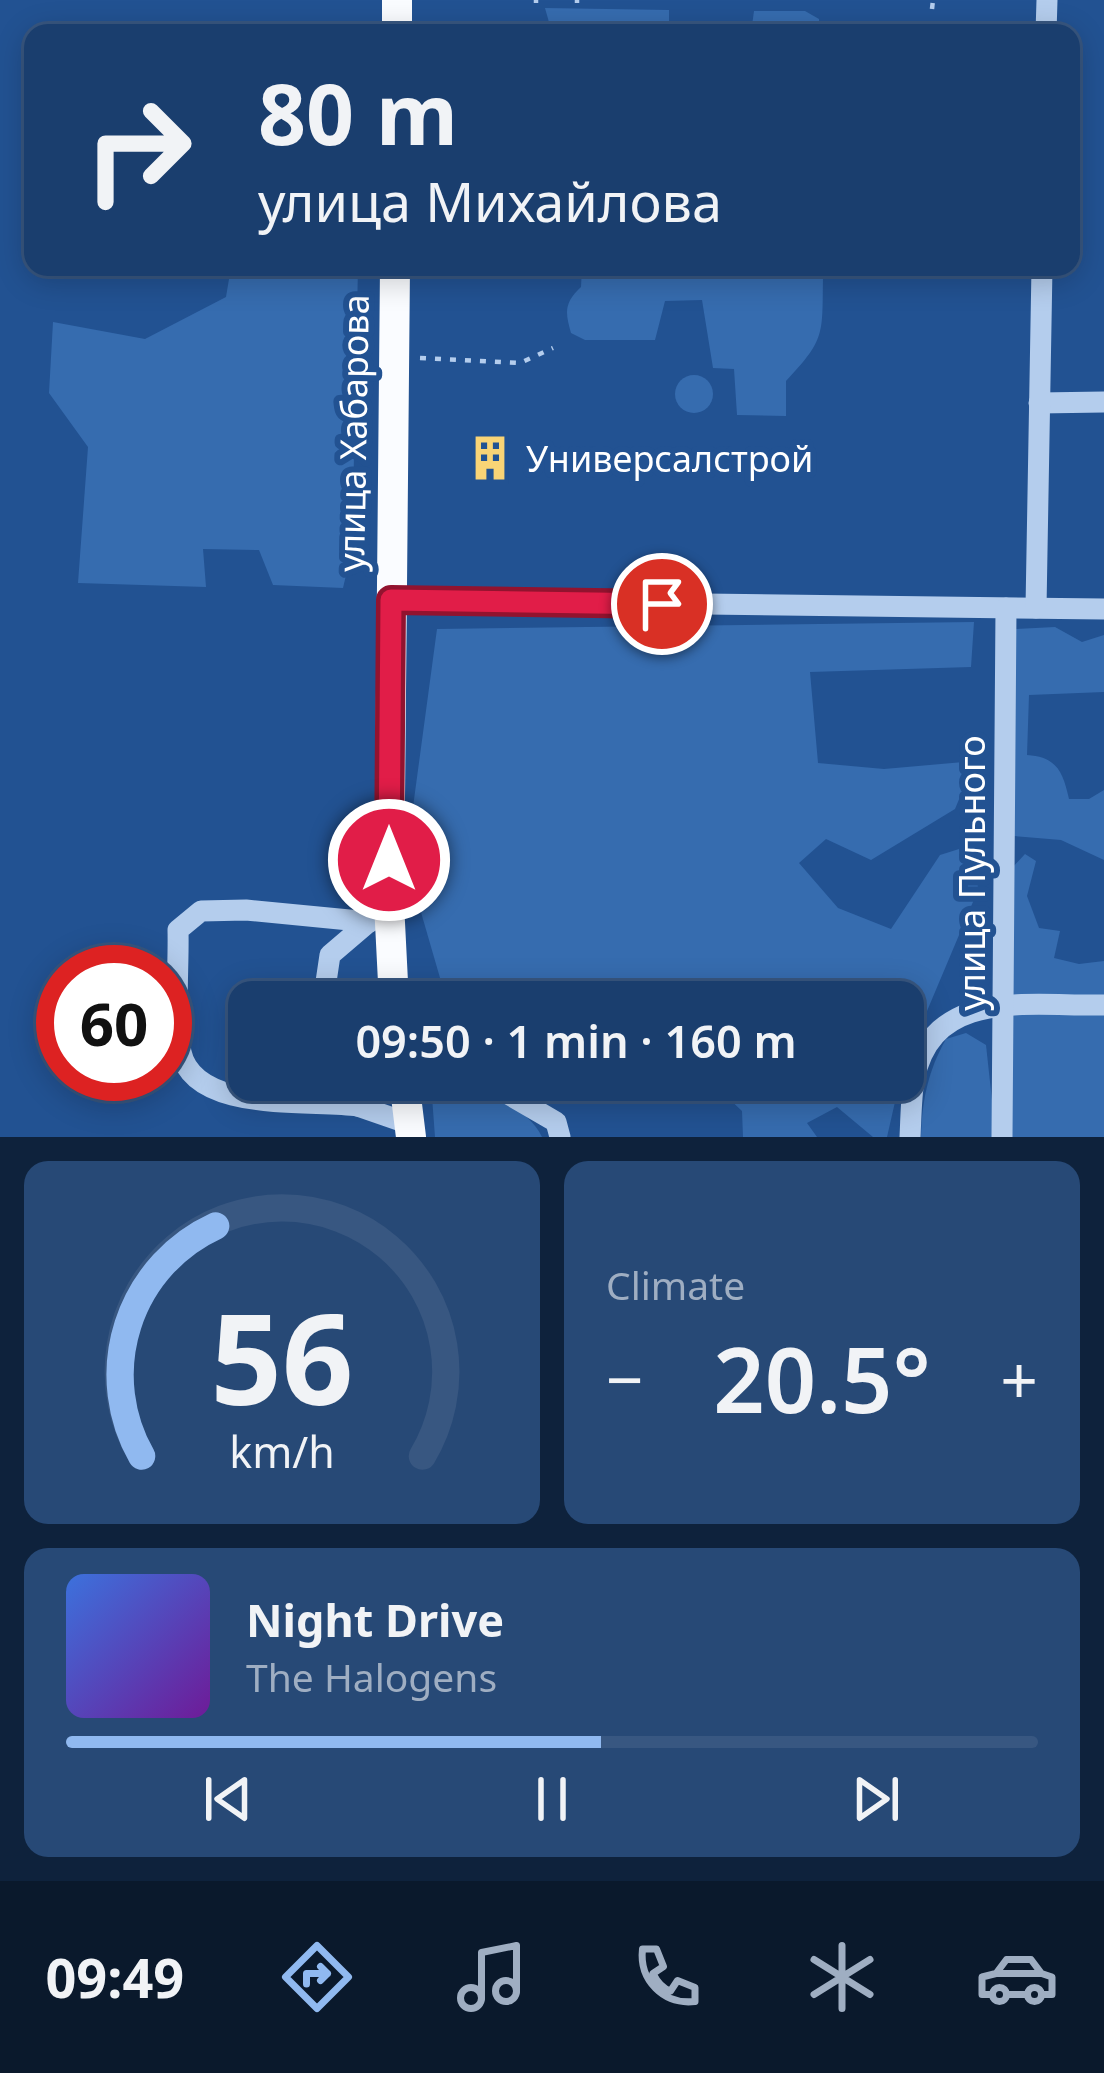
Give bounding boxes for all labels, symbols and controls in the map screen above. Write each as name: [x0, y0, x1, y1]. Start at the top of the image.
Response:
text: 80 m: [258, 55, 458, 170]
icon: right: [60, 72, 216, 228]
text: улица Михайлова: [258, 164, 722, 238]
street label: улица Хабарова: [326, 294, 380, 572]
building icon: Универсалстрой: [465, 433, 515, 483]
place label: Универсалстрой: [526, 434, 813, 483]
pin: [611, 553, 713, 655]
icon: arrive: [629, 571, 695, 637]
street label: улица Пульного: [947, 735, 996, 1011]
position arrow: [326, 797, 452, 923]
speed limit sign: 60: [36, 945, 192, 1101]
text: 09:50 · 1 min · 160 m: [355, 1010, 797, 1071]
text: Climate: [606, 1258, 745, 1311]
text: 56: [211, 1272, 353, 1442]
text: 20.5°: [713, 1317, 931, 1439]
text: −: [606, 1333, 644, 1423]
text: +: [1000, 1333, 1038, 1423]
text: km/h: [229, 1421, 335, 1480]
text: Night Drive: [246, 1589, 504, 1650]
text: The Halogens: [246, 1650, 497, 1703]
icon: previous: [195, 1766, 261, 1832]
icon: pause: [519, 1766, 585, 1832]
icon: next: [843, 1766, 909, 1832]
icon: directions: [275, 1935, 359, 2019]
icon: music: [450, 1935, 534, 2019]
icon: phone: [625, 1935, 709, 2019]
icon: climate: [800, 1935, 884, 2019]
icon: car: [975, 1935, 1059, 2019]
text: 09:49: [45, 1940, 184, 2014]

